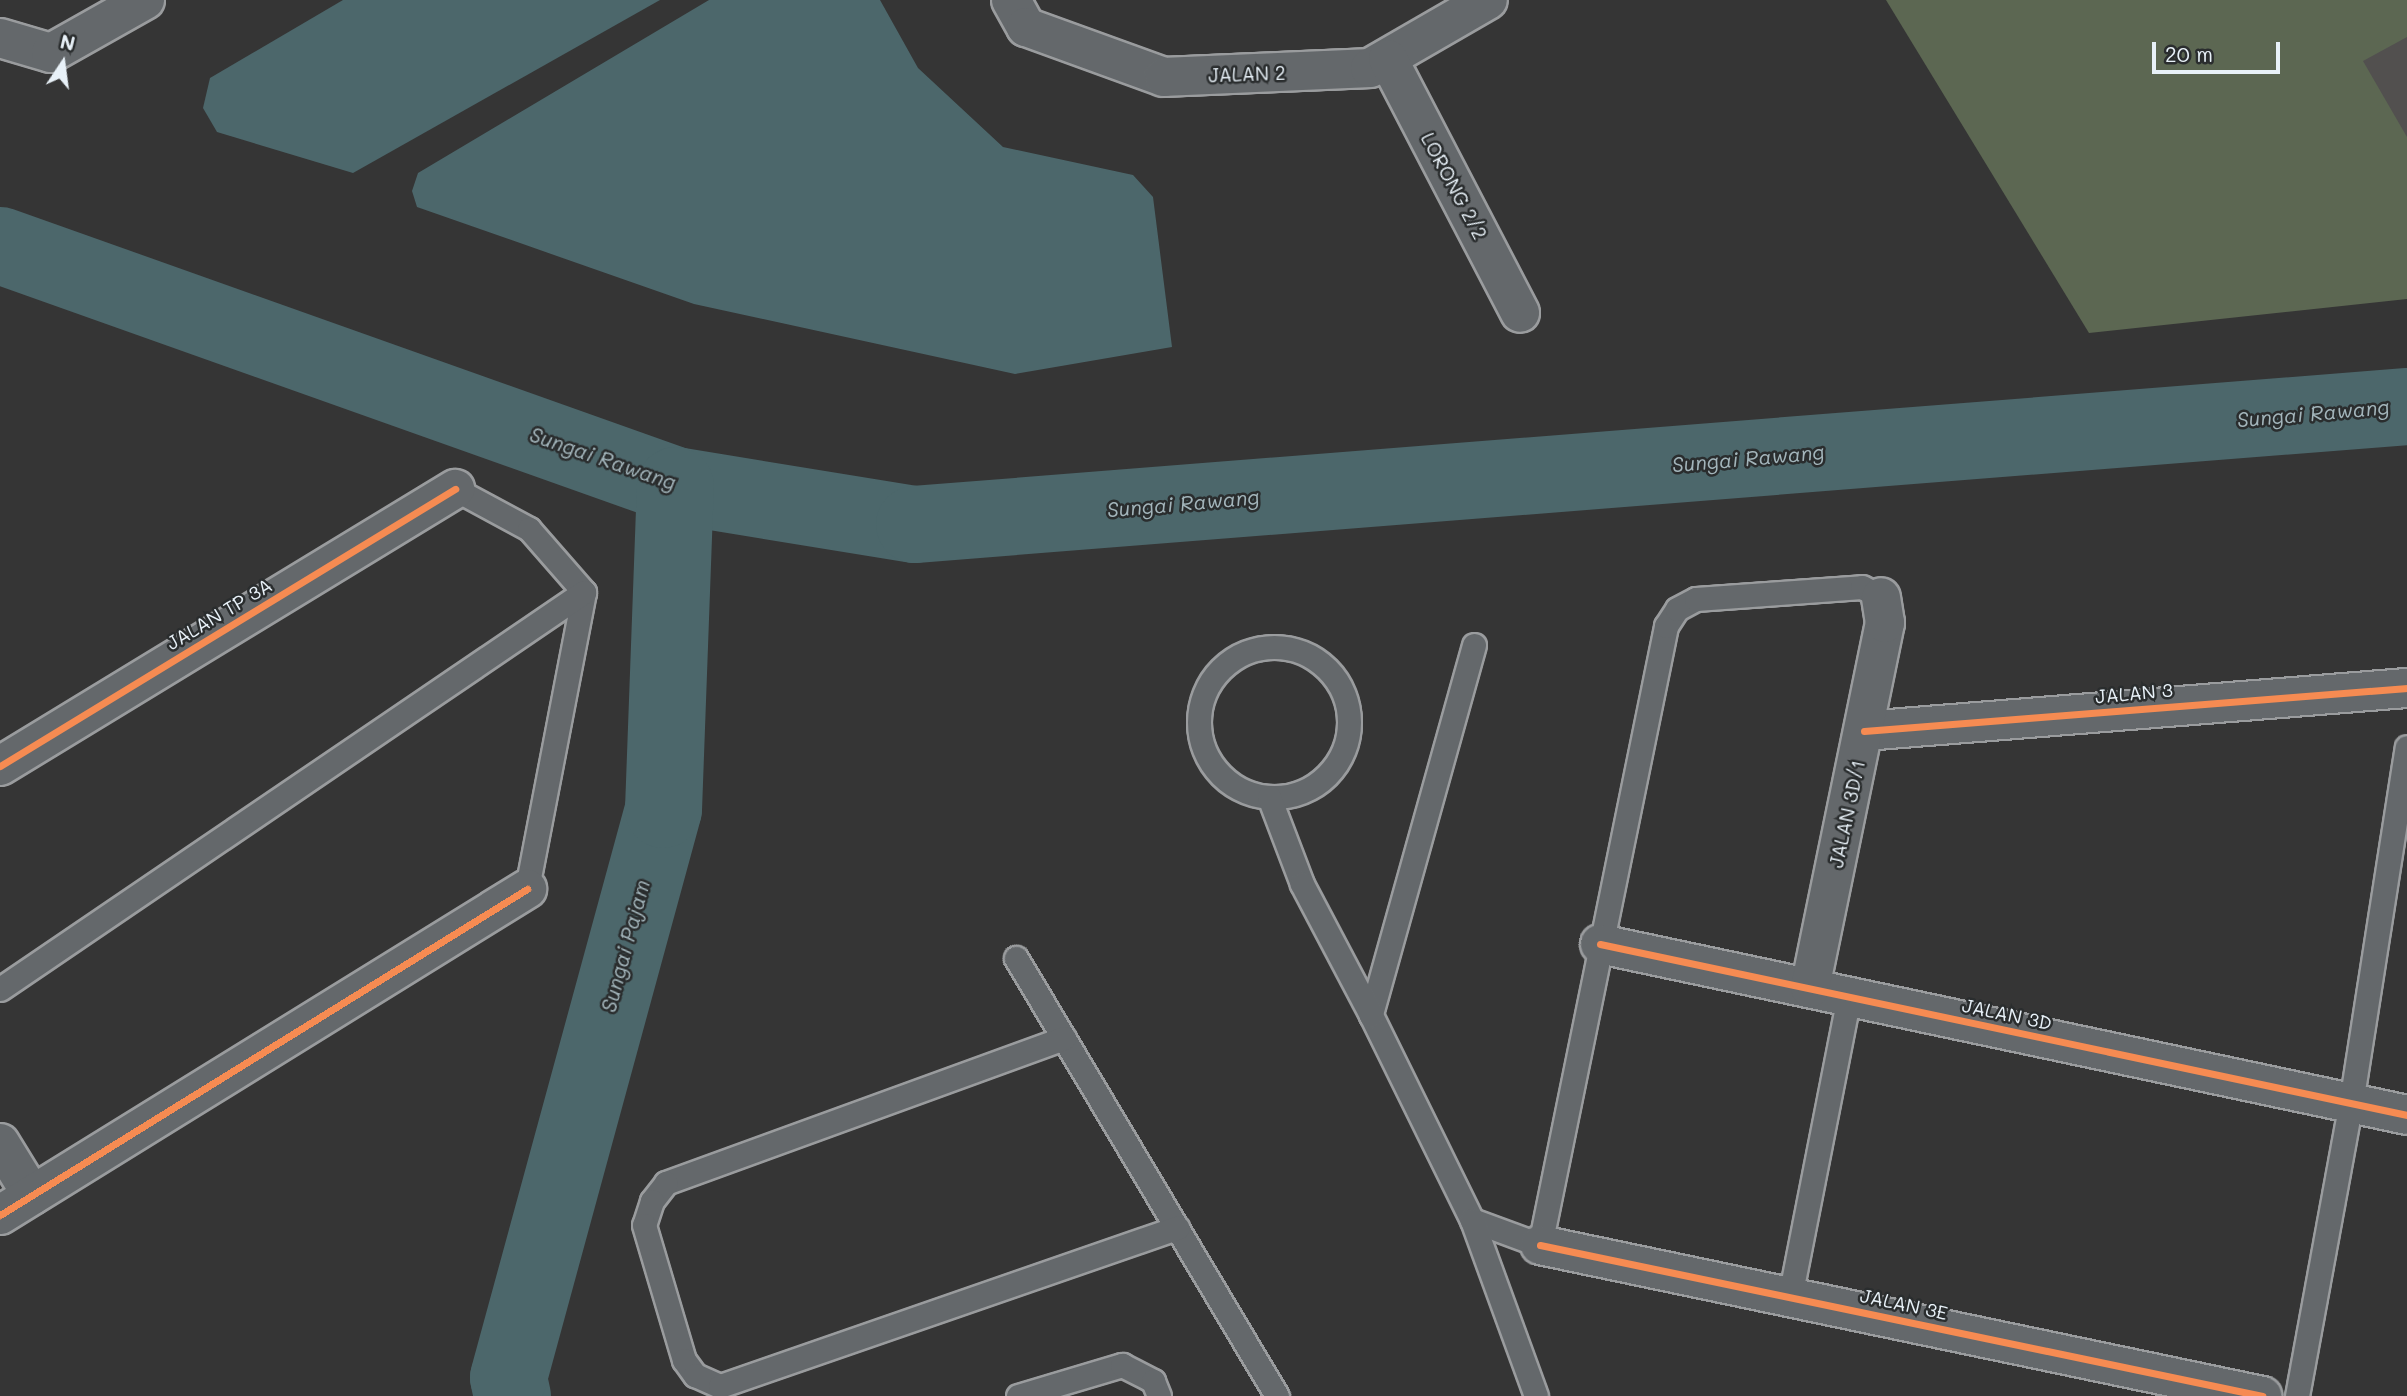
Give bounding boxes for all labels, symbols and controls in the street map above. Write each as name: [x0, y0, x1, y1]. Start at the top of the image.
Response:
north arrow: [28, 28, 98, 98]
text: N: [58, 28, 78, 56]
scale bar: [2155, 28, 2283, 72]
text: 20 m: [2165, 40, 2213, 67]
street label: JALAN 2: [1208, 61, 1286, 87]
street label: LORONG 2/2: [1416, 129, 1492, 243]
water label: Sungai Rawang: [2236, 394, 2390, 432]
water label: Sungai Rawang: [527, 421, 679, 495]
water label: Sungai Rawang: [1671, 439, 1825, 477]
water label: Sungai Rawang: [1106, 484, 1260, 522]
street label: JALAN TP 3A: [162, 573, 276, 655]
street label: JALAN 3: [2094, 678, 2174, 708]
street label: JALAN 3D/1: [1824, 758, 1870, 870]
water label: Sungai Pajam: [595, 877, 655, 1015]
street label: JALAN 3D: [1960, 993, 2054, 1035]
street label: JALAN 3E: [1858, 1284, 1950, 1324]

